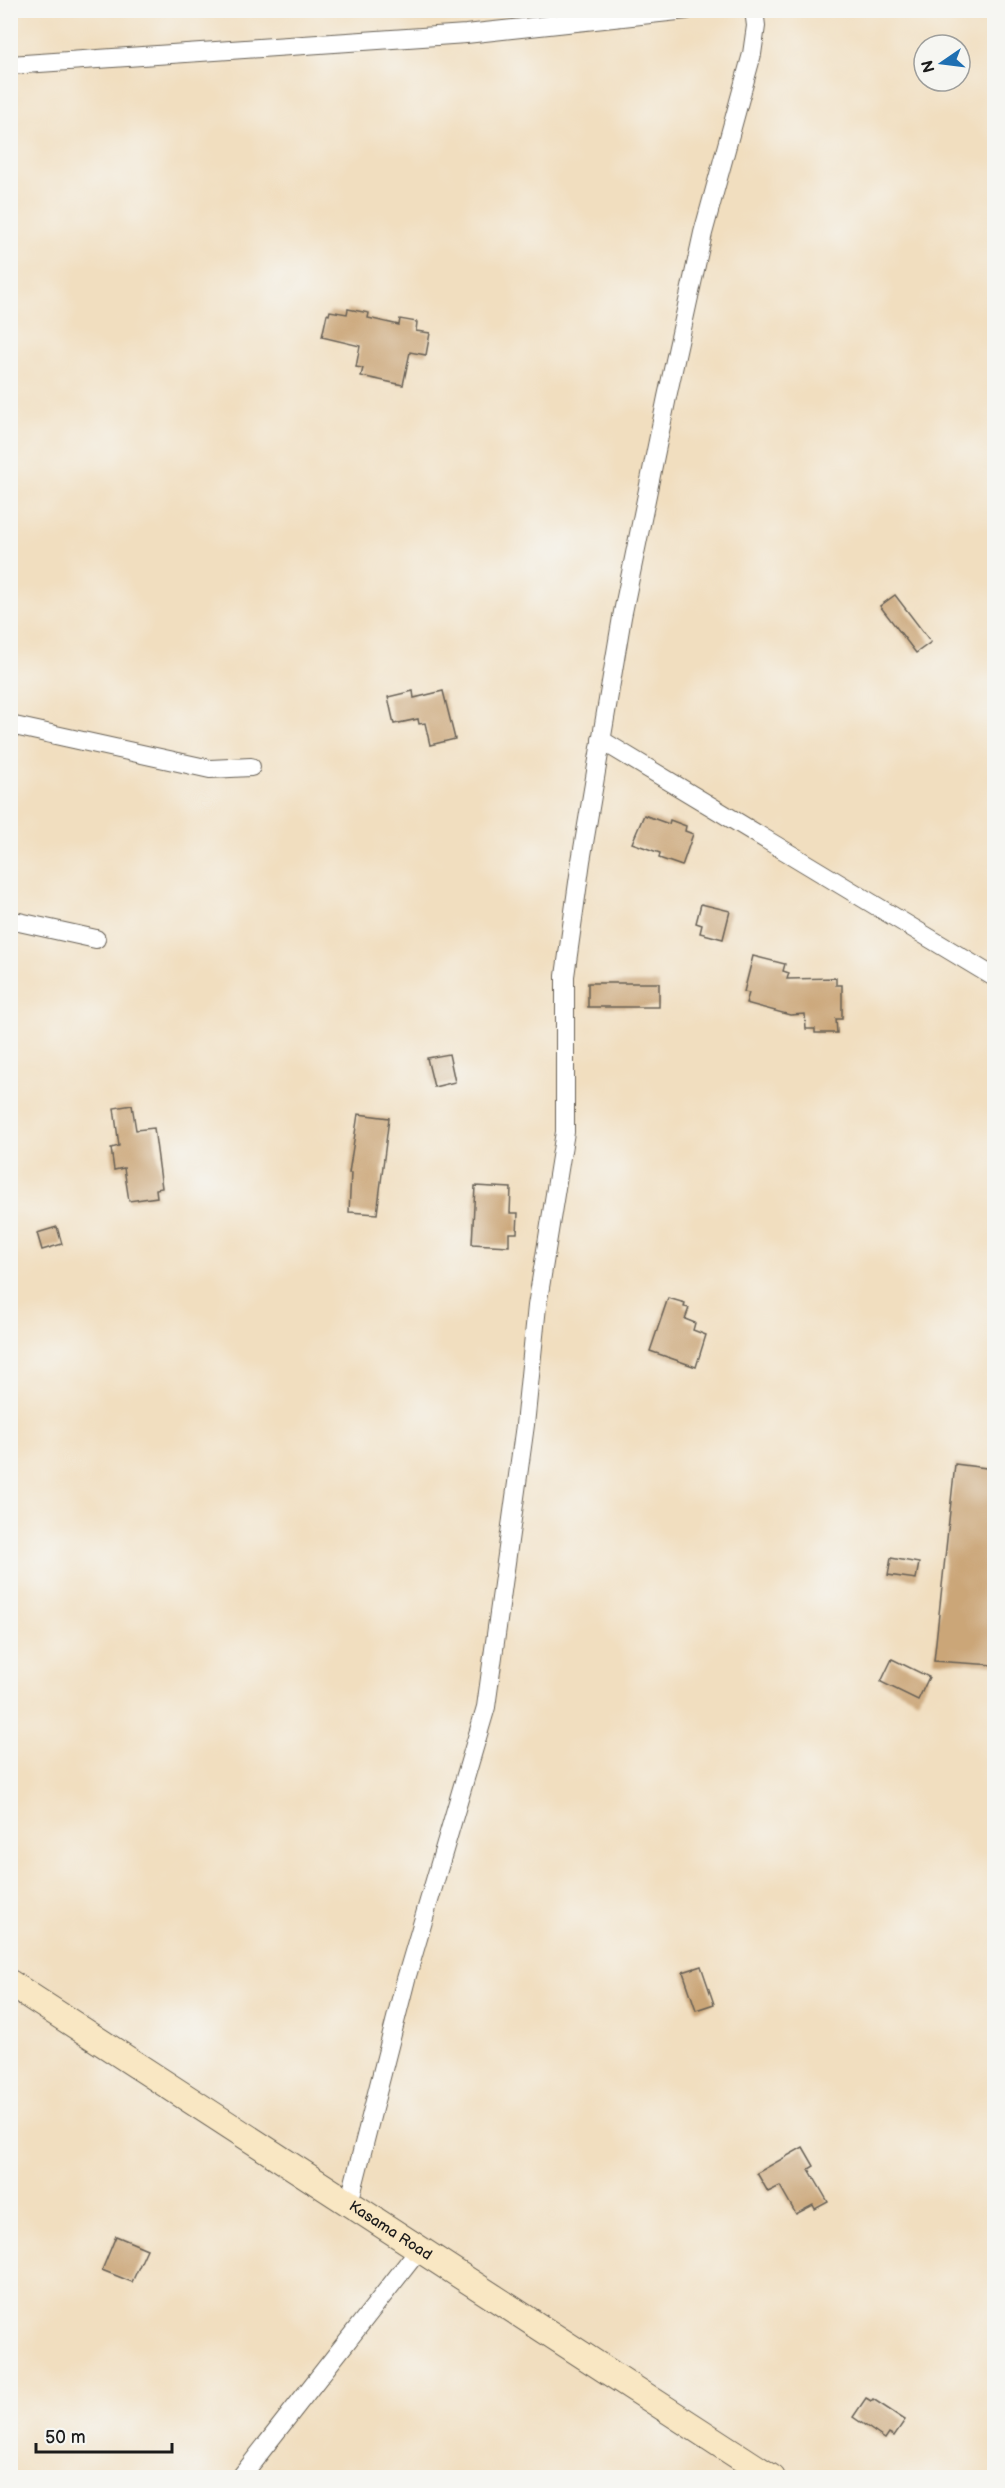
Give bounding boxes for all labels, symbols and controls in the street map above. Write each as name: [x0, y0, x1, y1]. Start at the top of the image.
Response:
north arrow: [912, 33, 972, 93]
text: N: [918, 58, 940, 74]
street label: Kasama Road: [346, 2196, 436, 2264]
scale bar: [36, 2416, 172, 2454]
text: 50 m: [45, 2427, 86, 2448]

